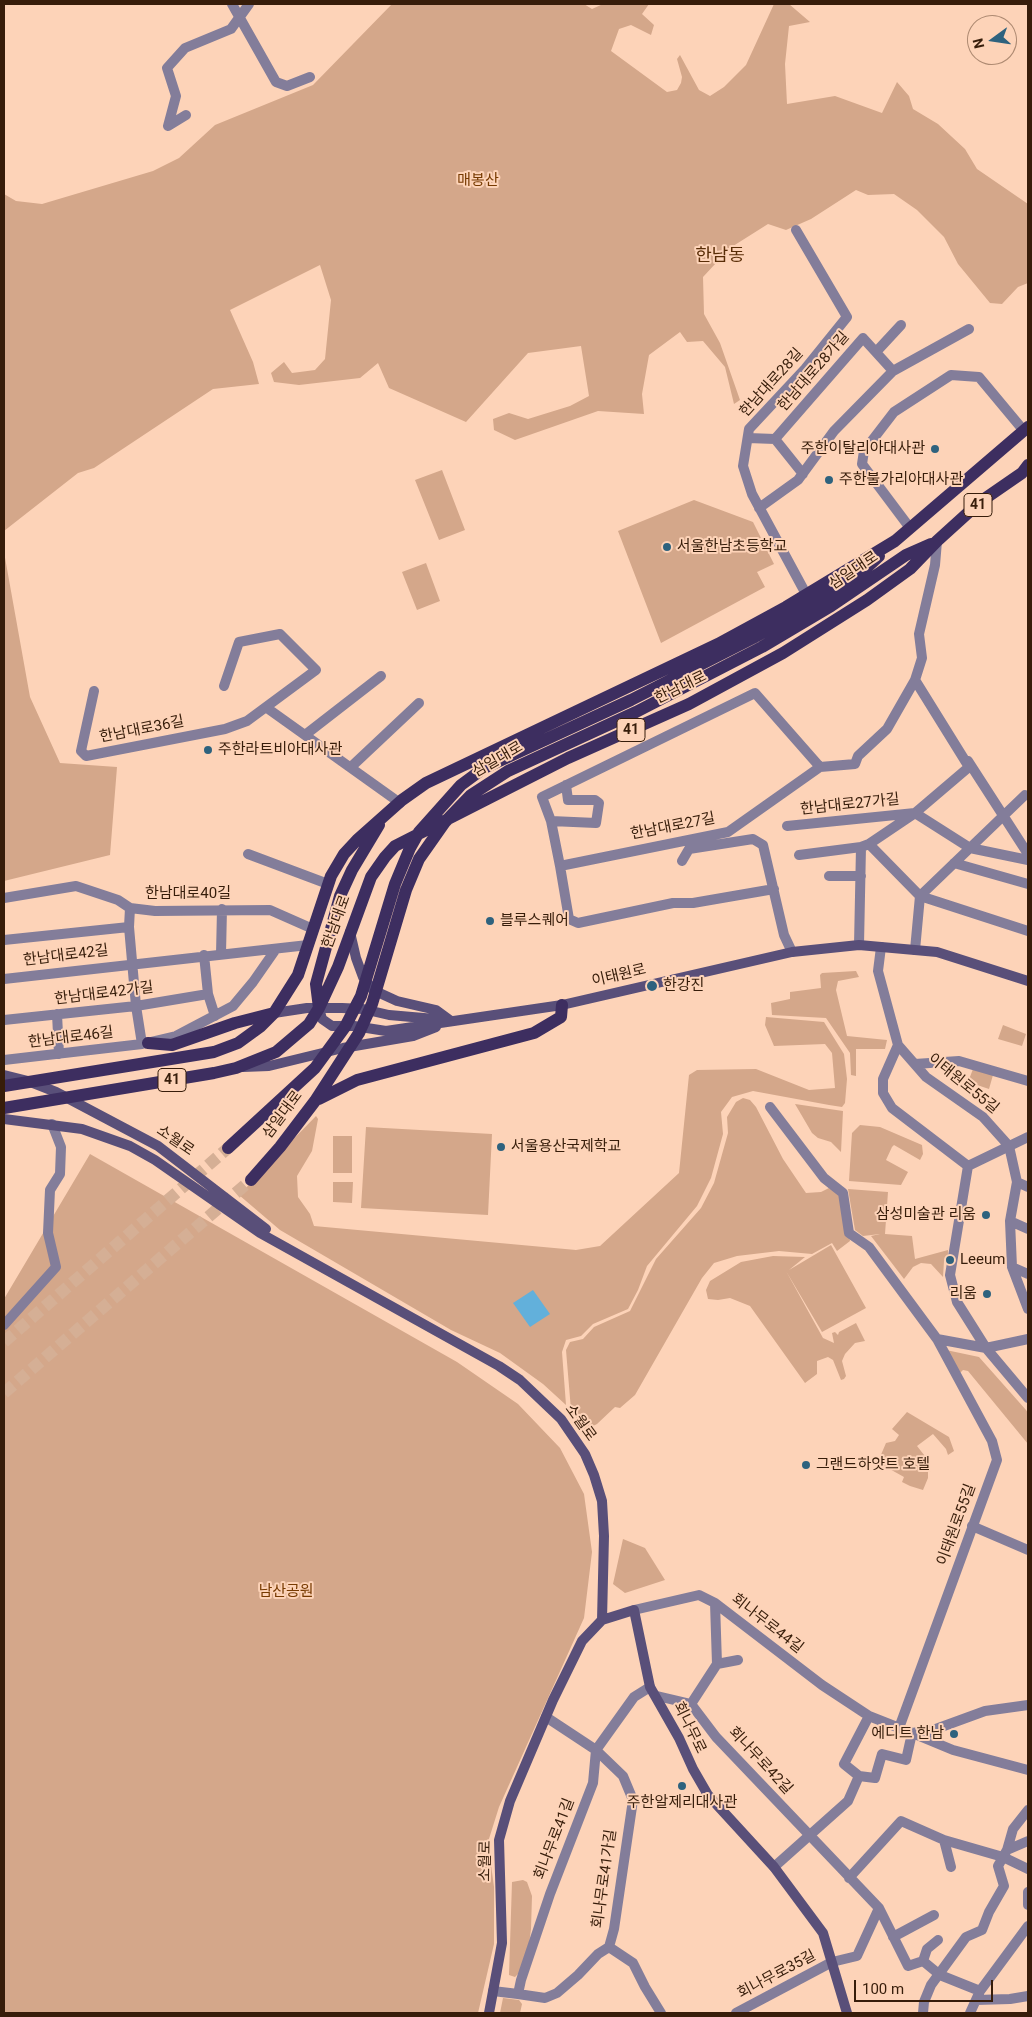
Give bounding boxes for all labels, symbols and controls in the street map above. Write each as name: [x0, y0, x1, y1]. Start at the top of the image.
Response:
north arrow: [967, 15, 1017, 65]
text: N: [969, 37, 987, 50]
park label: 매봉산: [457, 172, 499, 190]
district label: 한남동: [695, 245, 745, 267]
street label: 한남대로28가길: [775, 328, 853, 416]
street label: 한남대로28길: [737, 345, 807, 421]
place label: 주한이탈리아대사관: [801, 440, 925, 458]
marker: 주한이탈리아대사관: [929, 443, 941, 455]
place label: 주한불가리아대사관: [839, 471, 963, 489]
marker: 주한불가리아대사관: [823, 474, 835, 486]
road number: 41: [964, 494, 992, 516]
place label: 서울한남초등학교: [677, 538, 787, 556]
marker: 서울한남초등학교: [661, 541, 673, 553]
street label: 삼일대로: [826, 548, 882, 594]
street label: 한남대로: [652, 668, 710, 708]
street label: 한남대로36길: [98, 713, 186, 747]
road number: 41: [617, 718, 645, 742]
street label: 삼일대로: [470, 738, 526, 782]
place label: 주한라트비아대사관: [218, 741, 342, 759]
marker: 주한라트비아대사관: [202, 744, 214, 756]
street label: 한남대로27가길: [800, 791, 900, 819]
street label: 한남대로27길: [629, 810, 717, 844]
street label: 한남대로40길: [145, 885, 231, 903]
street label: 한남대로: [319, 893, 355, 951]
place label: 블루스퀘어: [500, 912, 569, 930]
marker: 블루스퀘어: [484, 915, 496, 927]
street label: 한남대로42길: [22, 942, 110, 970]
street label: 이태원로: [590, 961, 648, 991]
place label: 한강진: [663, 977, 704, 995]
street label: 한남대로42가길: [53, 979, 155, 1009]
marker: 한강진: [645, 979, 659, 993]
street label: 한남대로46길: [27, 1024, 115, 1052]
street label: 이태원로55길: [924, 1050, 1002, 1118]
road number: 41: [158, 1068, 186, 1092]
street label: 삼일대로: [259, 1088, 307, 1142]
street label: 소월로: [153, 1122, 197, 1160]
place label: 서울용산국제학교: [511, 1138, 621, 1156]
marker: 서울용산국제학교: [495, 1141, 507, 1153]
place label: 삼성미술관 리움: [876, 1206, 976, 1224]
marker: 삼성미술관 리움: [980, 1209, 992, 1221]
place label: Leeum: [960, 1251, 1005, 1269]
marker: Leeum: [944, 1254, 956, 1266]
place label: 리움: [949, 1285, 977, 1303]
marker: 리움: [981, 1288, 993, 1300]
street label: 소월로: [561, 1401, 599, 1445]
place label: 그랜드하얏트 호텔: [816, 1456, 930, 1474]
marker: 그랜드하얏트 호텔: [800, 1459, 812, 1471]
street label: 이태원로55길: [934, 1482, 980, 1568]
park label: 남산공원: [258, 1583, 314, 1601]
street label: 회나무로44길: [728, 1590, 806, 1658]
street label: 회나무로: [669, 1699, 709, 1757]
street label: 회나무로42길: [724, 1723, 796, 1799]
place label: 에디트 한남: [871, 1725, 944, 1743]
marker: 에디트 한남: [948, 1728, 960, 1740]
marker: 주한알제리대사관: [676, 1780, 688, 1792]
place label: 주한알제리대사관: [627, 1794, 737, 1812]
street label: 회나무로41길: [531, 1796, 579, 1882]
street label: 회나무로41가길: [589, 1828, 621, 1930]
street label: 소월로: [477, 1840, 495, 1882]
street label: 회나무로35길: [735, 1947, 819, 2003]
scale bar: [857, 1970, 996, 2002]
text: 100 m: [862, 1980, 904, 1998]

